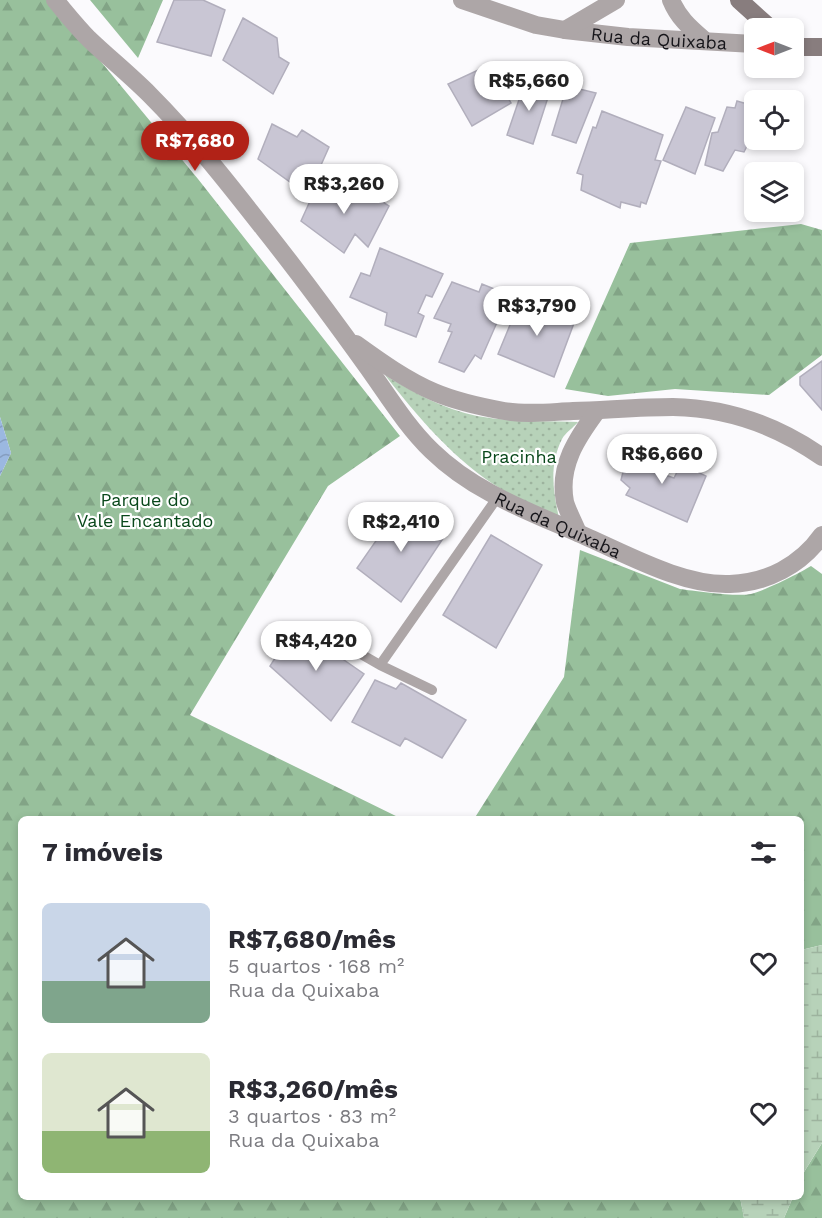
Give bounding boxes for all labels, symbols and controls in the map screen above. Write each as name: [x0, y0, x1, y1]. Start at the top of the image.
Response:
north arrow: [744, 18, 804, 78]
map controls: [744, 18, 804, 222]
street label: Rua da Quixaba: [590, 22, 728, 53]
pin: R$5,660: [474, 61, 584, 112]
text: R$5,660: [488, 68, 570, 92]
button: locate: [744, 90, 804, 150]
pin: R$7,680: [140, 121, 250, 172]
text: R$7,680: [155, 128, 235, 152]
button: layers: [744, 162, 804, 222]
pin: R$3,260: [289, 164, 399, 215]
text: R$3,260: [303, 171, 385, 195]
pin: R$3,790: [482, 286, 592, 337]
text: R$3,790: [497, 293, 577, 317]
pin: R$6,660: [607, 434, 717, 485]
text: R$6,660: [621, 441, 703, 465]
park label: Pracinha: [481, 446, 557, 467]
street label: Rua da Quixaba: [491, 487, 625, 562]
park label: Parque do Vale Encantado: [77, 489, 213, 531]
pin: R$2,410: [346, 502, 456, 553]
text: R$2,410: [362, 509, 440, 533]
pin: R$4,420: [261, 621, 371, 672]
text: R$4,420: [275, 628, 357, 652]
icon: filters: [747, 836, 780, 869]
text: 7 imóveis: [42, 837, 163, 867]
text: R$7,680/mês: [228, 924, 396, 954]
icon: home: [90, 927, 162, 999]
icon: heart: [747, 947, 780, 980]
text: 5 quartos · 168 m²: [228, 954, 404, 978]
text: Rua da Quixaba: [228, 978, 380, 1002]
text: R$3,260/mês: [228, 1074, 398, 1104]
icon: home: [90, 1077, 162, 1149]
icon: heart: [747, 1097, 780, 1130]
text: 3 quartos · 83 m²: [228, 1104, 396, 1128]
text: Rua da Quixaba: [228, 1128, 380, 1152]

